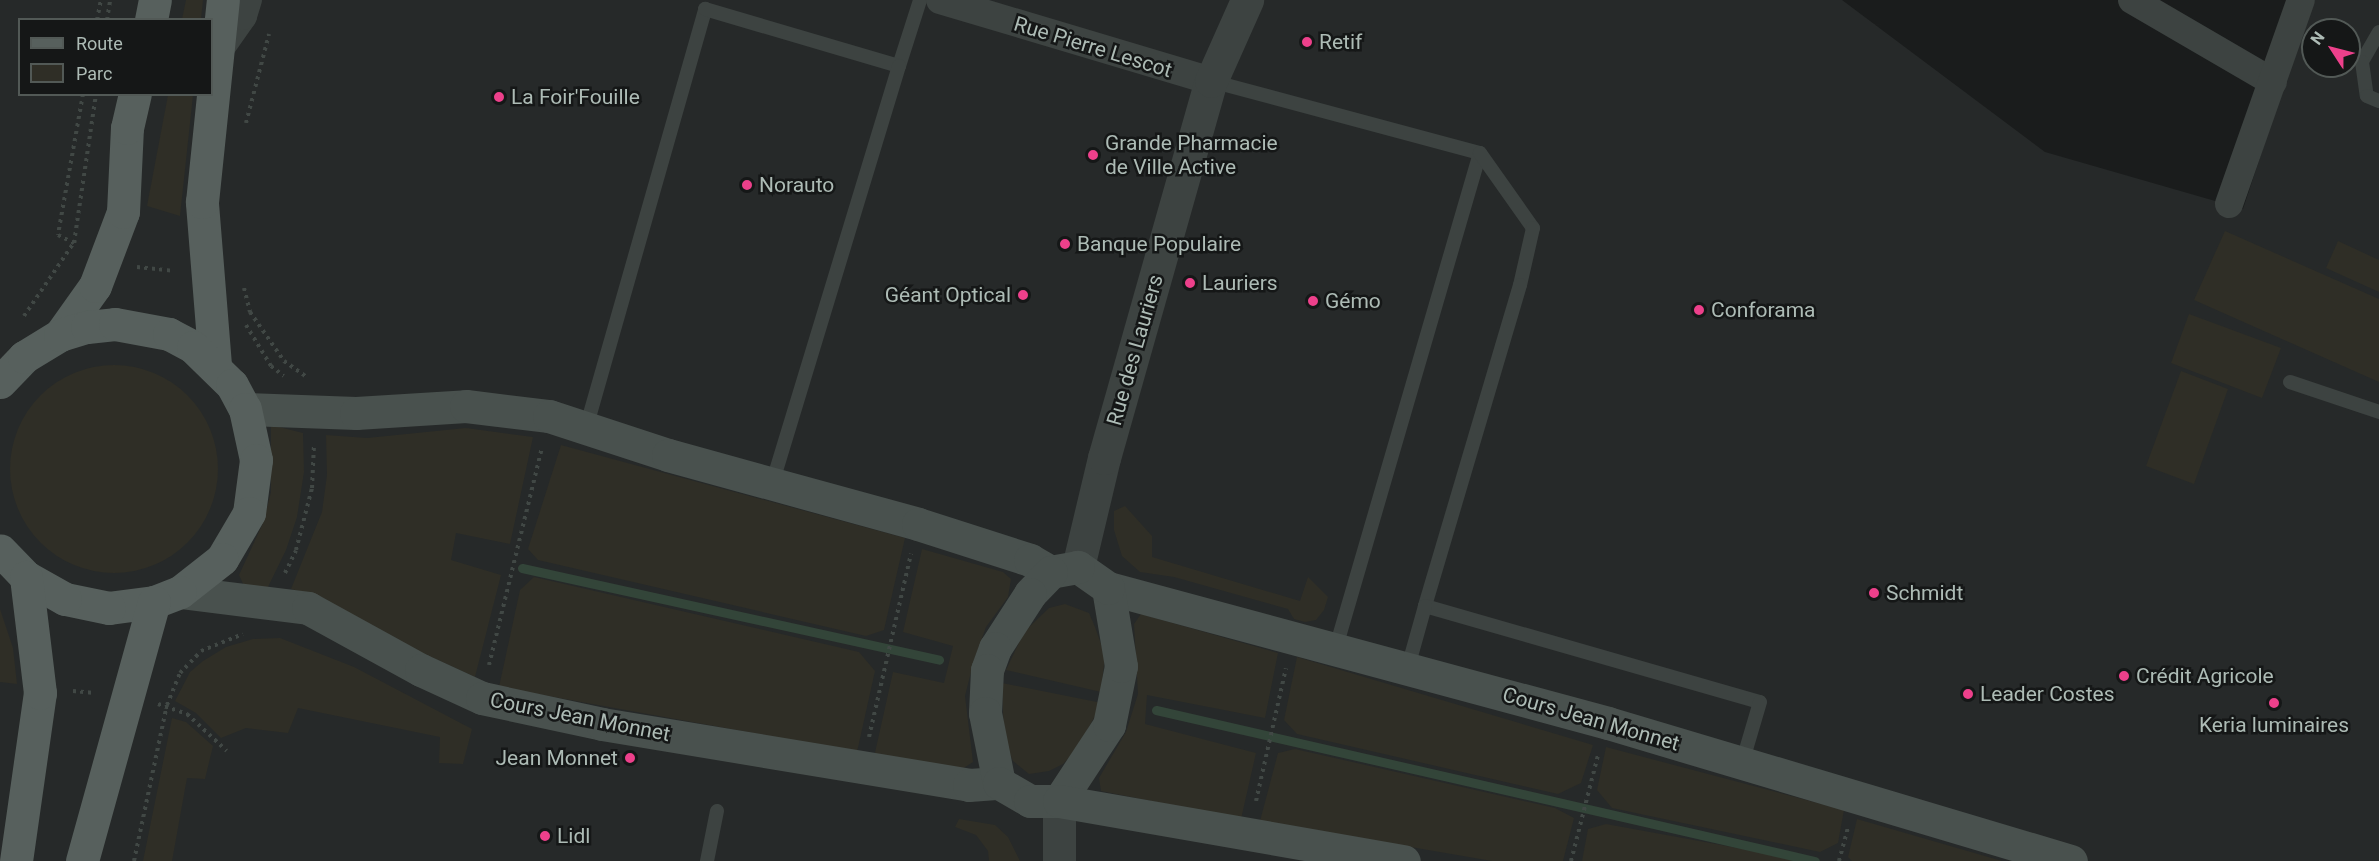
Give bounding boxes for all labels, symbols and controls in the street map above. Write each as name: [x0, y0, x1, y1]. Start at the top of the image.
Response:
street label: Rue Pierre Lescot: [1011, 11, 1175, 83]
legend: [18, 18, 213, 96]
north arrow: [2301, 18, 2361, 78]
text: N: [2307, 28, 2329, 48]
place label: Retif: [1319, 29, 1362, 55]
text: Route: [76, 33, 123, 54]
marker: Retif: [1300, 35, 1314, 49]
text: Parc: [76, 63, 112, 84]
place label: La Foir'Fouille: [511, 84, 640, 110]
marker: La Foir'Fouille: [492, 90, 506, 104]
place label: Grande Pharmacie de Ville Active: [1105, 130, 1278, 180]
marker: Grande Pharmacie de Ville Active: [1086, 148, 1100, 162]
place label: Norauto: [759, 172, 834, 198]
marker: Norauto: [740, 178, 754, 192]
place label: Banque Populaire: [1077, 231, 1241, 257]
marker: Banque Populaire: [1058, 237, 1072, 251]
place label: Lauriers: [1202, 270, 1278, 296]
street label: Rue des Lauriers: [1101, 272, 1169, 428]
marker: Lauriers: [1183, 276, 1197, 290]
place label: Géant Optical: [885, 282, 1011, 308]
marker: Géant Optical: [1016, 288, 1030, 302]
place label: Gémo: [1325, 288, 1381, 314]
marker: Gémo: [1306, 294, 1320, 308]
place label: Conforama: [1711, 297, 1815, 323]
marker: Conforama: [1692, 303, 1706, 317]
place label: Schmidt: [1886, 580, 1963, 606]
marker: Schmidt: [1867, 586, 1881, 600]
place label: Crédit Agricole: [2136, 663, 2274, 689]
marker: Crédit Agricole: [2117, 669, 2131, 683]
place label: Leader Costes: [1980, 681, 2115, 707]
street label: Cours Jean Monnet: [1500, 682, 1682, 756]
street label: Cours Jean Monnet: [488, 687, 672, 747]
marker: Leader Costes: [1961, 687, 1975, 701]
marker: Keria luminaires: [2267, 696, 2281, 710]
place label: Keria luminaires: [2199, 712, 2349, 738]
place label: Jean Monnet: [496, 745, 618, 771]
marker: Jean Monnet: [623, 751, 637, 765]
place label: Lidl: [557, 823, 590, 849]
marker: Lidl: [538, 829, 552, 843]

